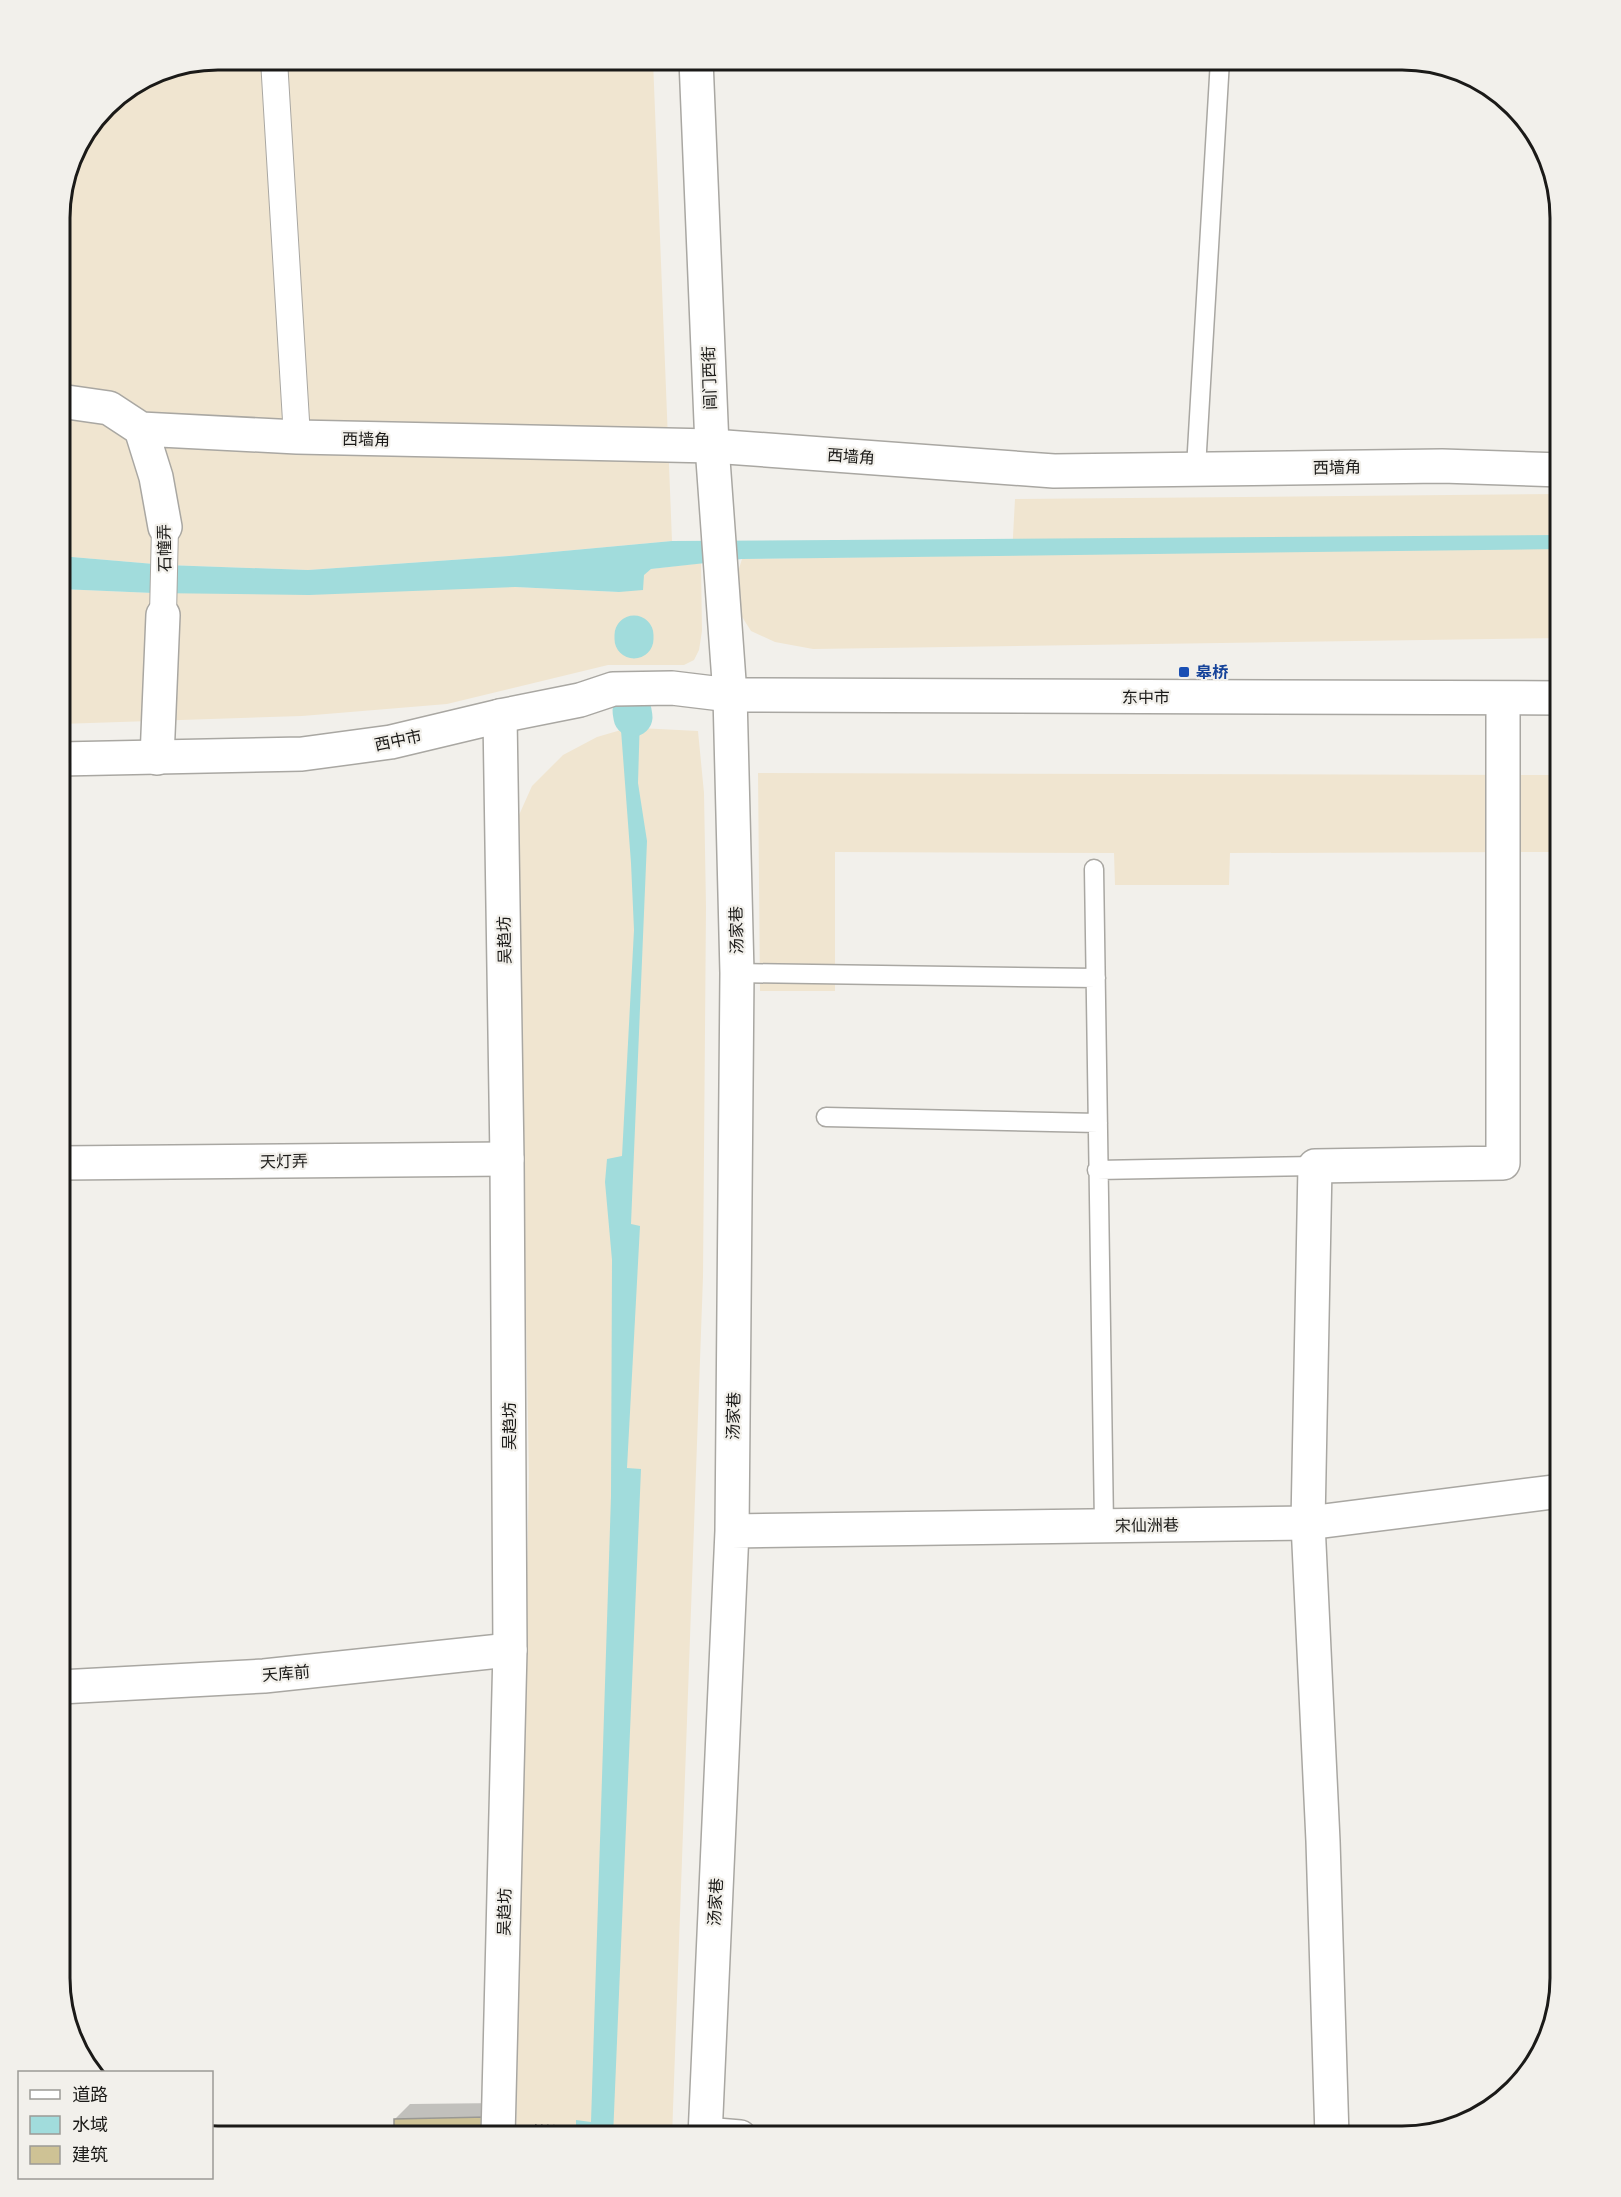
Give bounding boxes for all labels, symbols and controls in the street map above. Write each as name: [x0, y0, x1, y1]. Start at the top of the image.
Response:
street label: 阊门西街: [699, 346, 720, 410]
street label: 西墙角: [342, 430, 390, 449]
street label: 西墙角: [826, 445, 876, 468]
street label: 西墙角: [1313, 458, 1361, 477]
street label: 石幢弄: [155, 524, 174, 572]
place label: 皋桥: [1196, 663, 1229, 682]
marker: 皋桥: [1177, 665, 1191, 679]
street label: 东中市: [1122, 688, 1170, 707]
street label: 西中市: [373, 726, 424, 755]
street label: 汤家巷: [727, 906, 746, 954]
street label: 吴趋坊: [495, 916, 514, 964]
street label: 天灯弄: [260, 1152, 308, 1171]
street label: 汤家巷: [724, 1392, 743, 1440]
street label: 吴趋坊: [500, 1402, 519, 1450]
street label: 宋仙洲巷: [1115, 1515, 1179, 1536]
street label: 天库前: [261, 1662, 311, 1685]
street label: 汤家巷: [705, 1878, 726, 1926]
street label: 吴趋坊: [495, 1888, 514, 1936]
legend: [18, 2071, 213, 2179]
text: 道路: [72, 2084, 108, 2106]
text: 水域: [72, 2114, 108, 2136]
text: 建筑: [72, 2144, 108, 2166]

